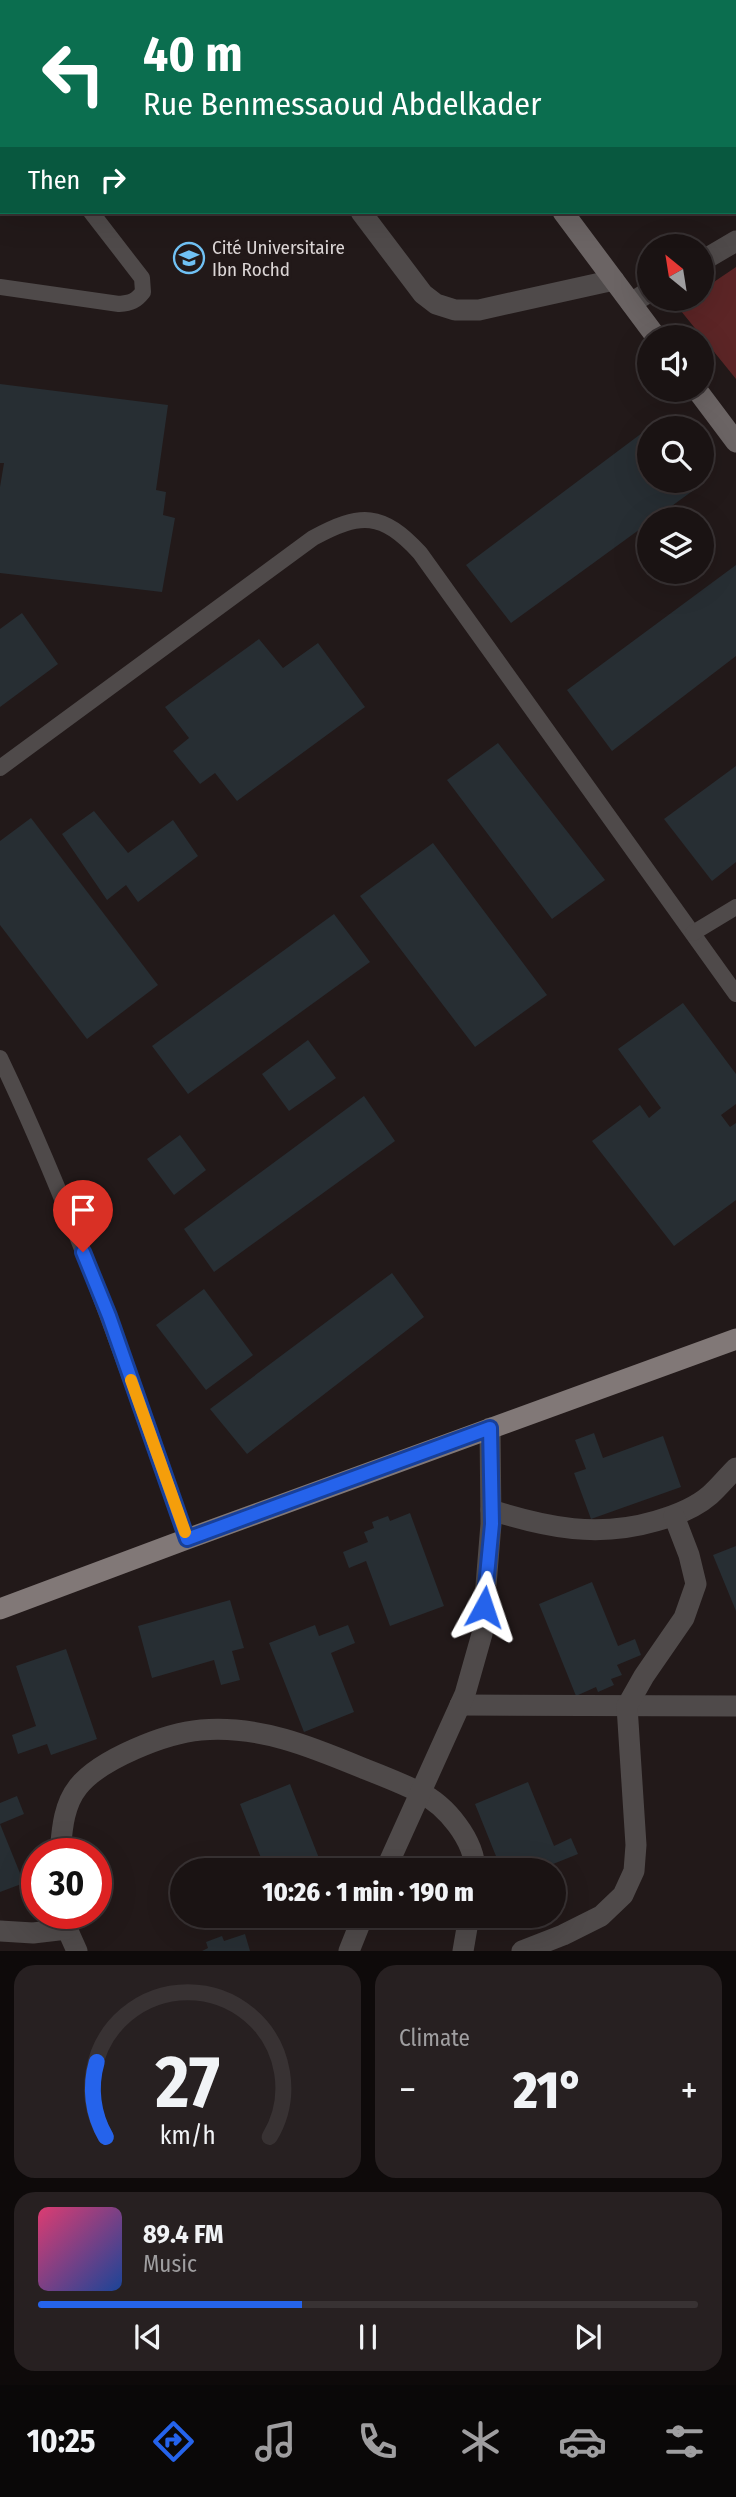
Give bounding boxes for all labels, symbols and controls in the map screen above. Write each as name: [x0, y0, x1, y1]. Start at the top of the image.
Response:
text: 40 m: [143, 25, 243, 84]
icon: left: [28, 28, 119, 119]
text: Rue Benmessaoud Abdelkader: [143, 85, 541, 123]
icon: right: [94, 161, 132, 199]
text: Then: [28, 165, 80, 196]
north arrow: [637, 234, 714, 312]
map controls: [637, 234, 714, 584]
place label: Cité Universitaire Ibn Rochd: [212, 236, 345, 281]
school or university icon: Cité Universitaire Ibn Rochd: [172, 241, 206, 275]
button: sound: [637, 325, 714, 402]
button: search: [637, 416, 714, 493]
button: layers: [637, 507, 714, 584]
pin: [53, 1180, 113, 1252]
icon: arrive: [64, 1191, 102, 1229]
position arrow: [447, 1570, 521, 1644]
speed limit sign: 30: [21, 1838, 112, 1929]
text: 10:26 · 1 min · 190 m: [262, 1877, 474, 1908]
text: Climate: [399, 2024, 470, 2052]
text: 27: [154, 2040, 220, 2127]
text: 21°: [513, 2059, 584, 2122]
text: −: [399, 2067, 416, 2113]
text: +: [681, 2067, 698, 2113]
text: km/h: [160, 2121, 215, 2151]
text: 89.4 FM: [143, 2219, 224, 2250]
text: Music: [143, 2250, 197, 2278]
icon: previous: [129, 2318, 167, 2356]
icon: pause: [349, 2318, 387, 2356]
icon: next: [569, 2318, 607, 2356]
icon: directions: [149, 2417, 198, 2466]
icon: music: [251, 2417, 300, 2466]
icon: phone: [353, 2417, 402, 2466]
icon: climate: [456, 2417, 505, 2466]
icon: car: [558, 2417, 607, 2466]
icon: filters: [660, 2417, 709, 2466]
text: 10:25: [27, 2422, 96, 2460]

